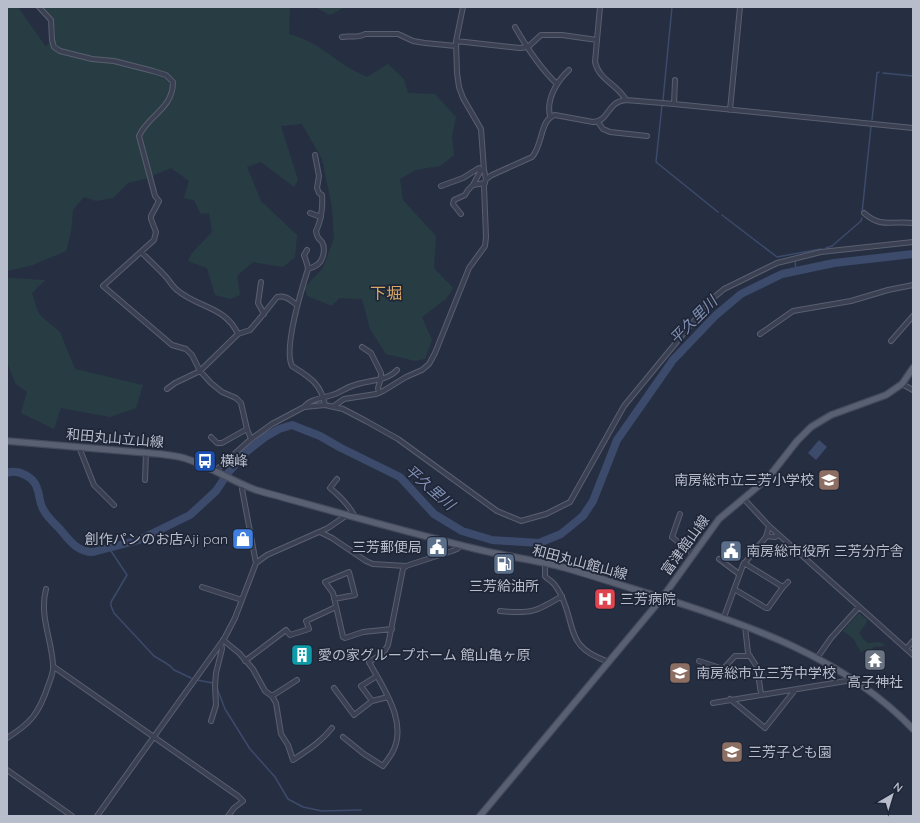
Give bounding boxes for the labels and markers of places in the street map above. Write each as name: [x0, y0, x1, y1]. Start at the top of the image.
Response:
bus stop icon: 横峰: [192, 448, 218, 474]
place label: 横峰: [220, 452, 248, 470]
school or university icon: 南房総市立三芳小学校: [816, 467, 842, 493]
place label: 南房総市立三芳小学校: [674, 471, 814, 489]
shop icon: 創作パンのお店Aji pan: [230, 526, 256, 552]
place label: 創作パンのお店Aji pan: [85, 530, 228, 548]
public building icon: 三芳郵便局: [424, 534, 450, 560]
place label: 三芳郵便局: [352, 538, 422, 556]
public building icon: 南房総市役所 三芳分庁舎: [718, 538, 744, 564]
place label: 南房総市役所 三芳分庁舎: [746, 542, 904, 560]
fuel station icon: 三芳給油所: [491, 551, 517, 577]
place label: 三芳給油所: [469, 577, 539, 595]
hospital icon: 三芳病院: [592, 586, 618, 612]
place label: 三芳病院: [620, 590, 676, 608]
building icon: 愛の家グループホーム 館山亀ヶ原: [289, 642, 315, 668]
place label: 愛の家グループホーム 館山亀ヶ原: [318, 646, 531, 664]
temple icon: 高子神社: [862, 647, 888, 673]
school or university icon: 南房総市立三芳中学校: [667, 660, 693, 686]
place label: 南房総市立三芳中学校: [696, 664, 836, 682]
place label: 高子神社: [847, 673, 903, 691]
school or university icon: 三芳子ども園: [719, 739, 745, 765]
place label: 三芳子ども園: [748, 743, 832, 761]

